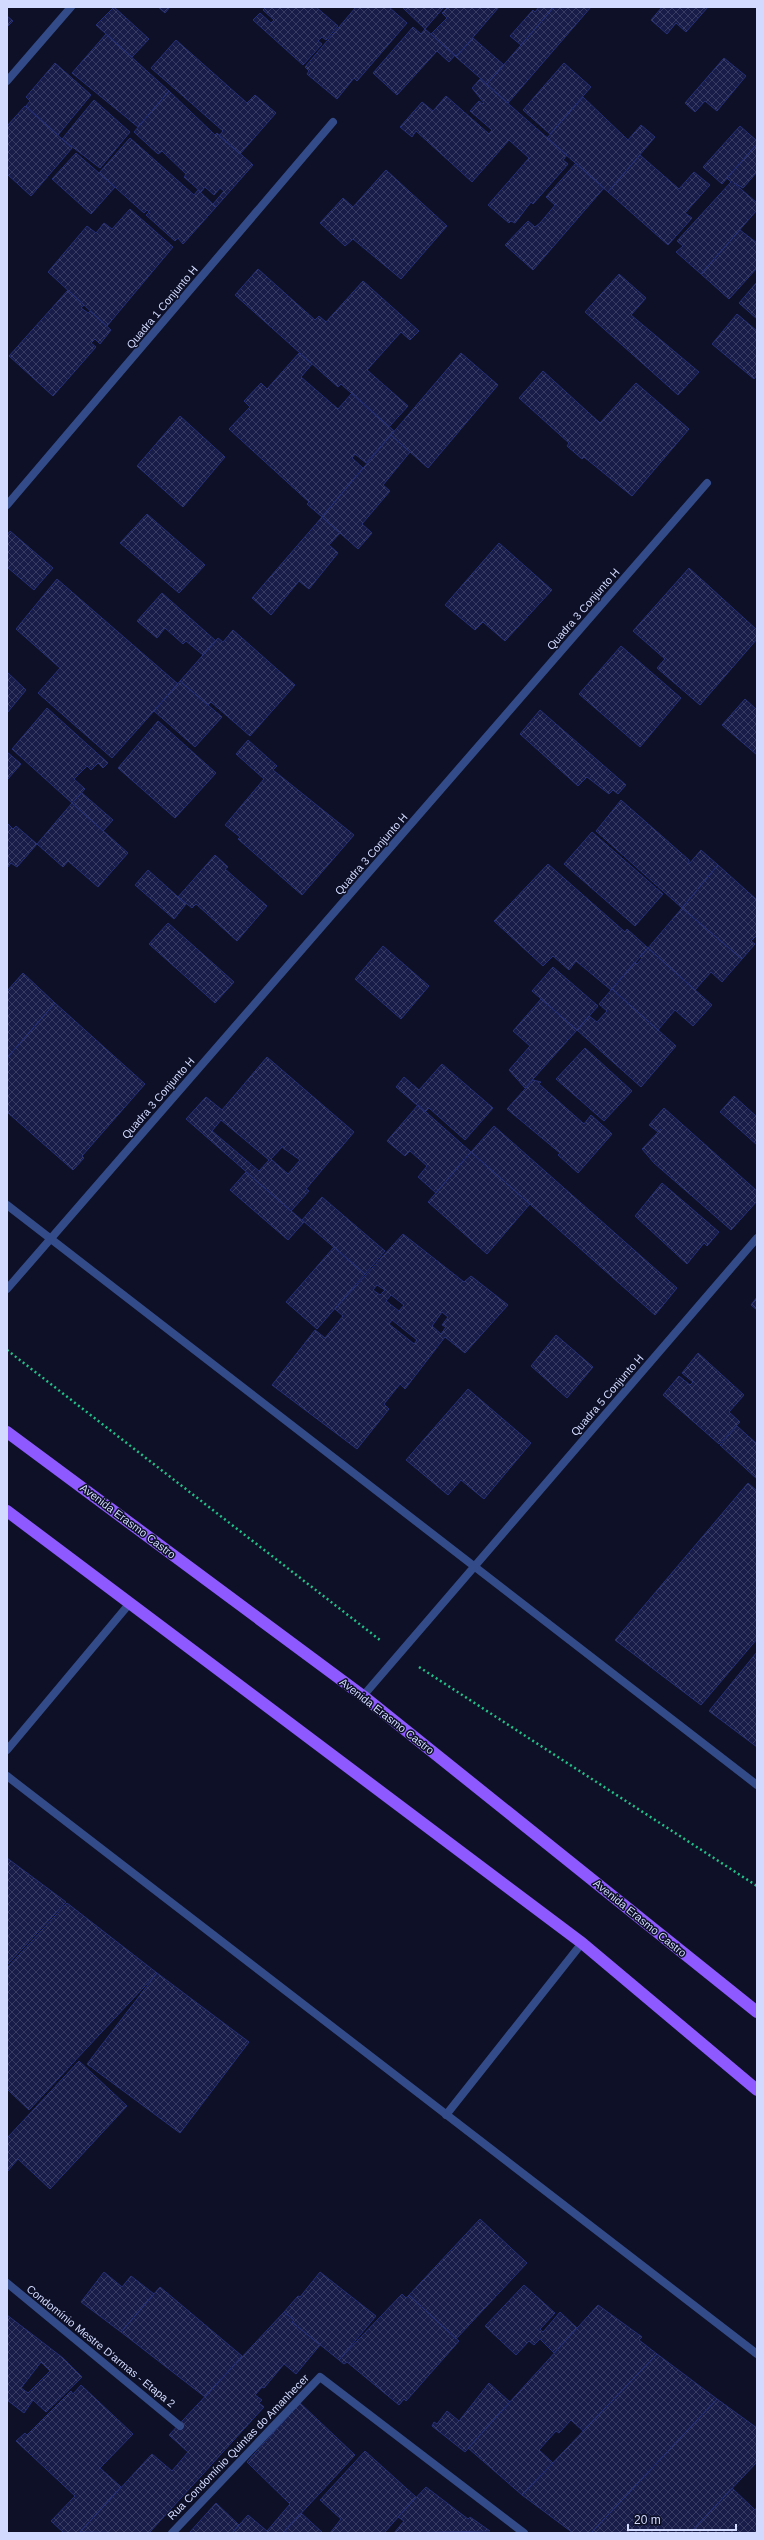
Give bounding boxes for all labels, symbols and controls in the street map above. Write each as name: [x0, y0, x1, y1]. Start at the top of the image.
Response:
street label: Quadra 1 Conjunto H: [124, 263, 200, 351]
street label: Quadra 3 Conjunto H: [544, 566, 622, 652]
street label: Quadra 3 Conjunto H: [332, 811, 410, 897]
street label: Quadra 3 Conjunto H: [119, 1055, 197, 1141]
street label: Quadra 5 Conjunto H: [568, 1352, 646, 1438]
street label: Avenida Erasmo Castro: [78, 1481, 178, 1561]
street label: Avenida Erasmo Castro: [338, 1676, 436, 1756]
street label: Avenida Erasmo Castro: [591, 1877, 689, 1959]
street label: Condomínio Mestre D'armas - Etapa 2: [24, 2282, 178, 2410]
street label: Rua Condomínio Quintas do Amanhecer: [165, 2372, 311, 2522]
scale bar: [628, 2506, 736, 2532]
text: 20 m: [634, 2513, 661, 2527]

